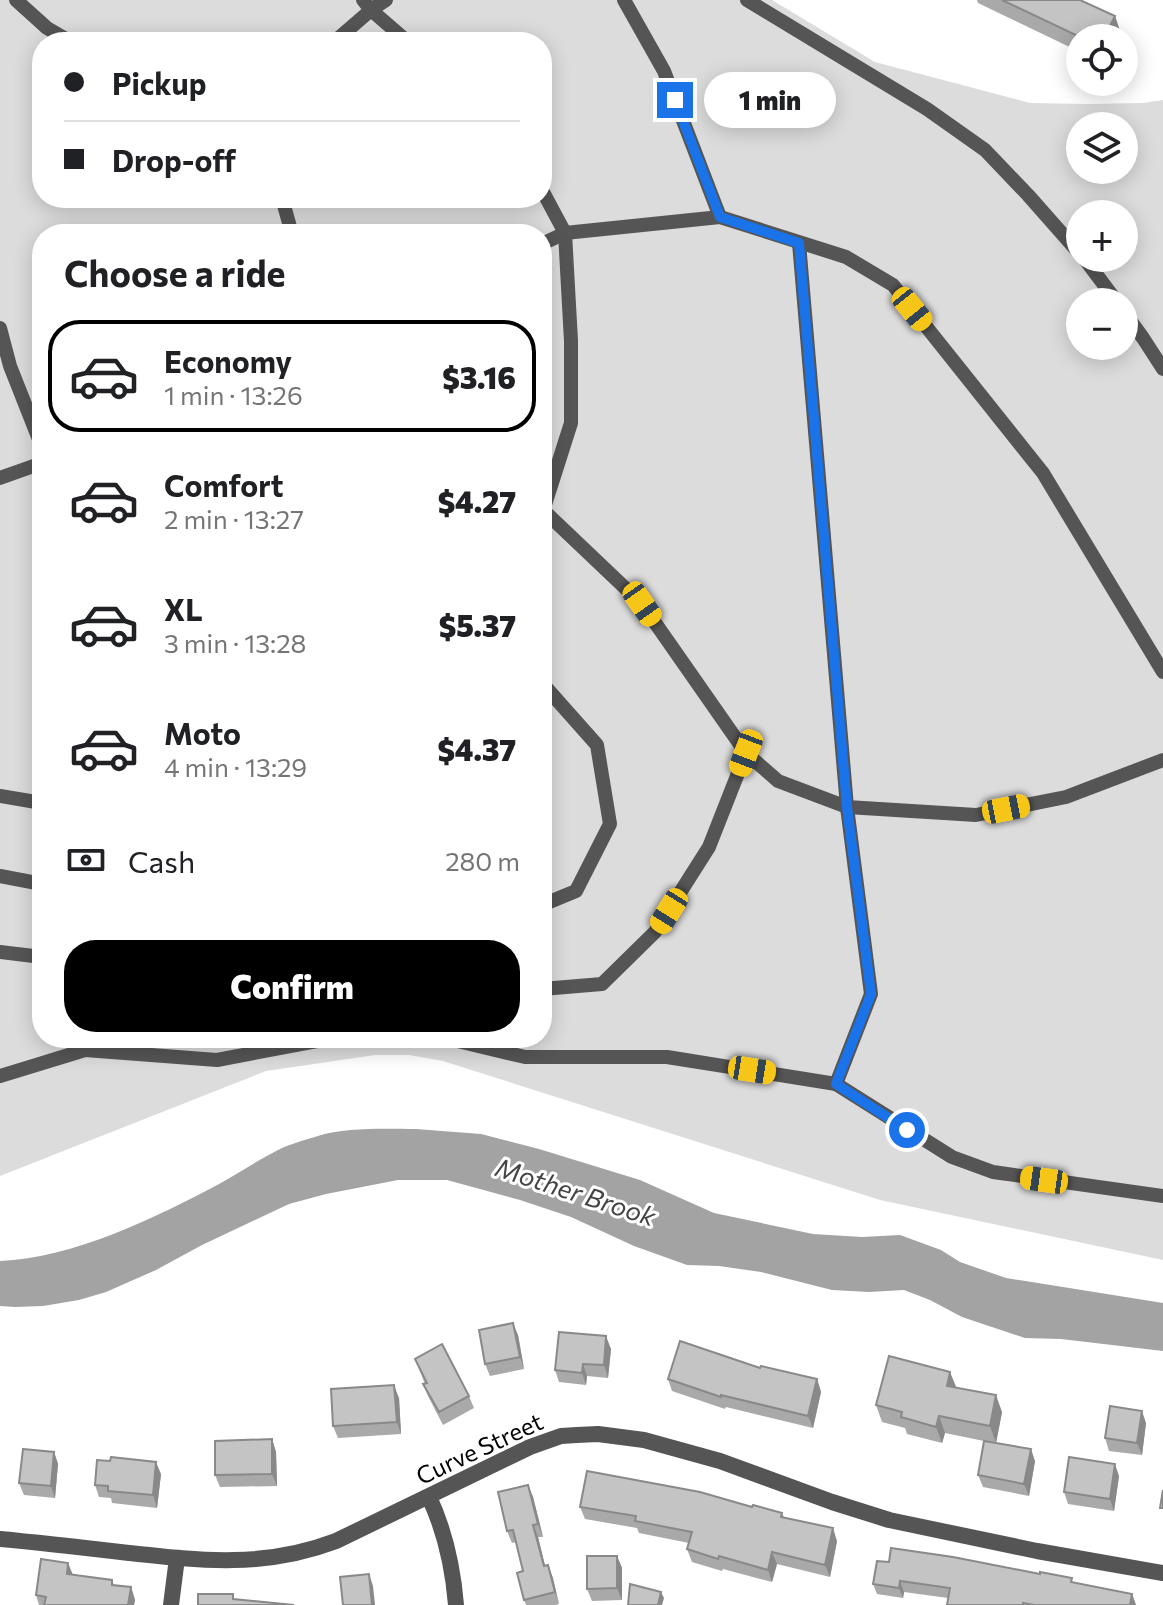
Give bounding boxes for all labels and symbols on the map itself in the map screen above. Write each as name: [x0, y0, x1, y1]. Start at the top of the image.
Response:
callout: 1 min: [703, 72, 835, 128]
route end: [657, 82, 693, 118]
car: [888, 283, 936, 335]
car: [618, 577, 666, 631]
car: [726, 726, 766, 780]
car: [980, 793, 1032, 825]
car: [646, 884, 692, 938]
car: [726, 1054, 778, 1086]
route start: [889, 1112, 925, 1148]
water label: Mother Brook: [492, 1151, 661, 1232]
car: [1019, 1165, 1069, 1195]
street label: Curve Street: [411, 1406, 547, 1490]

